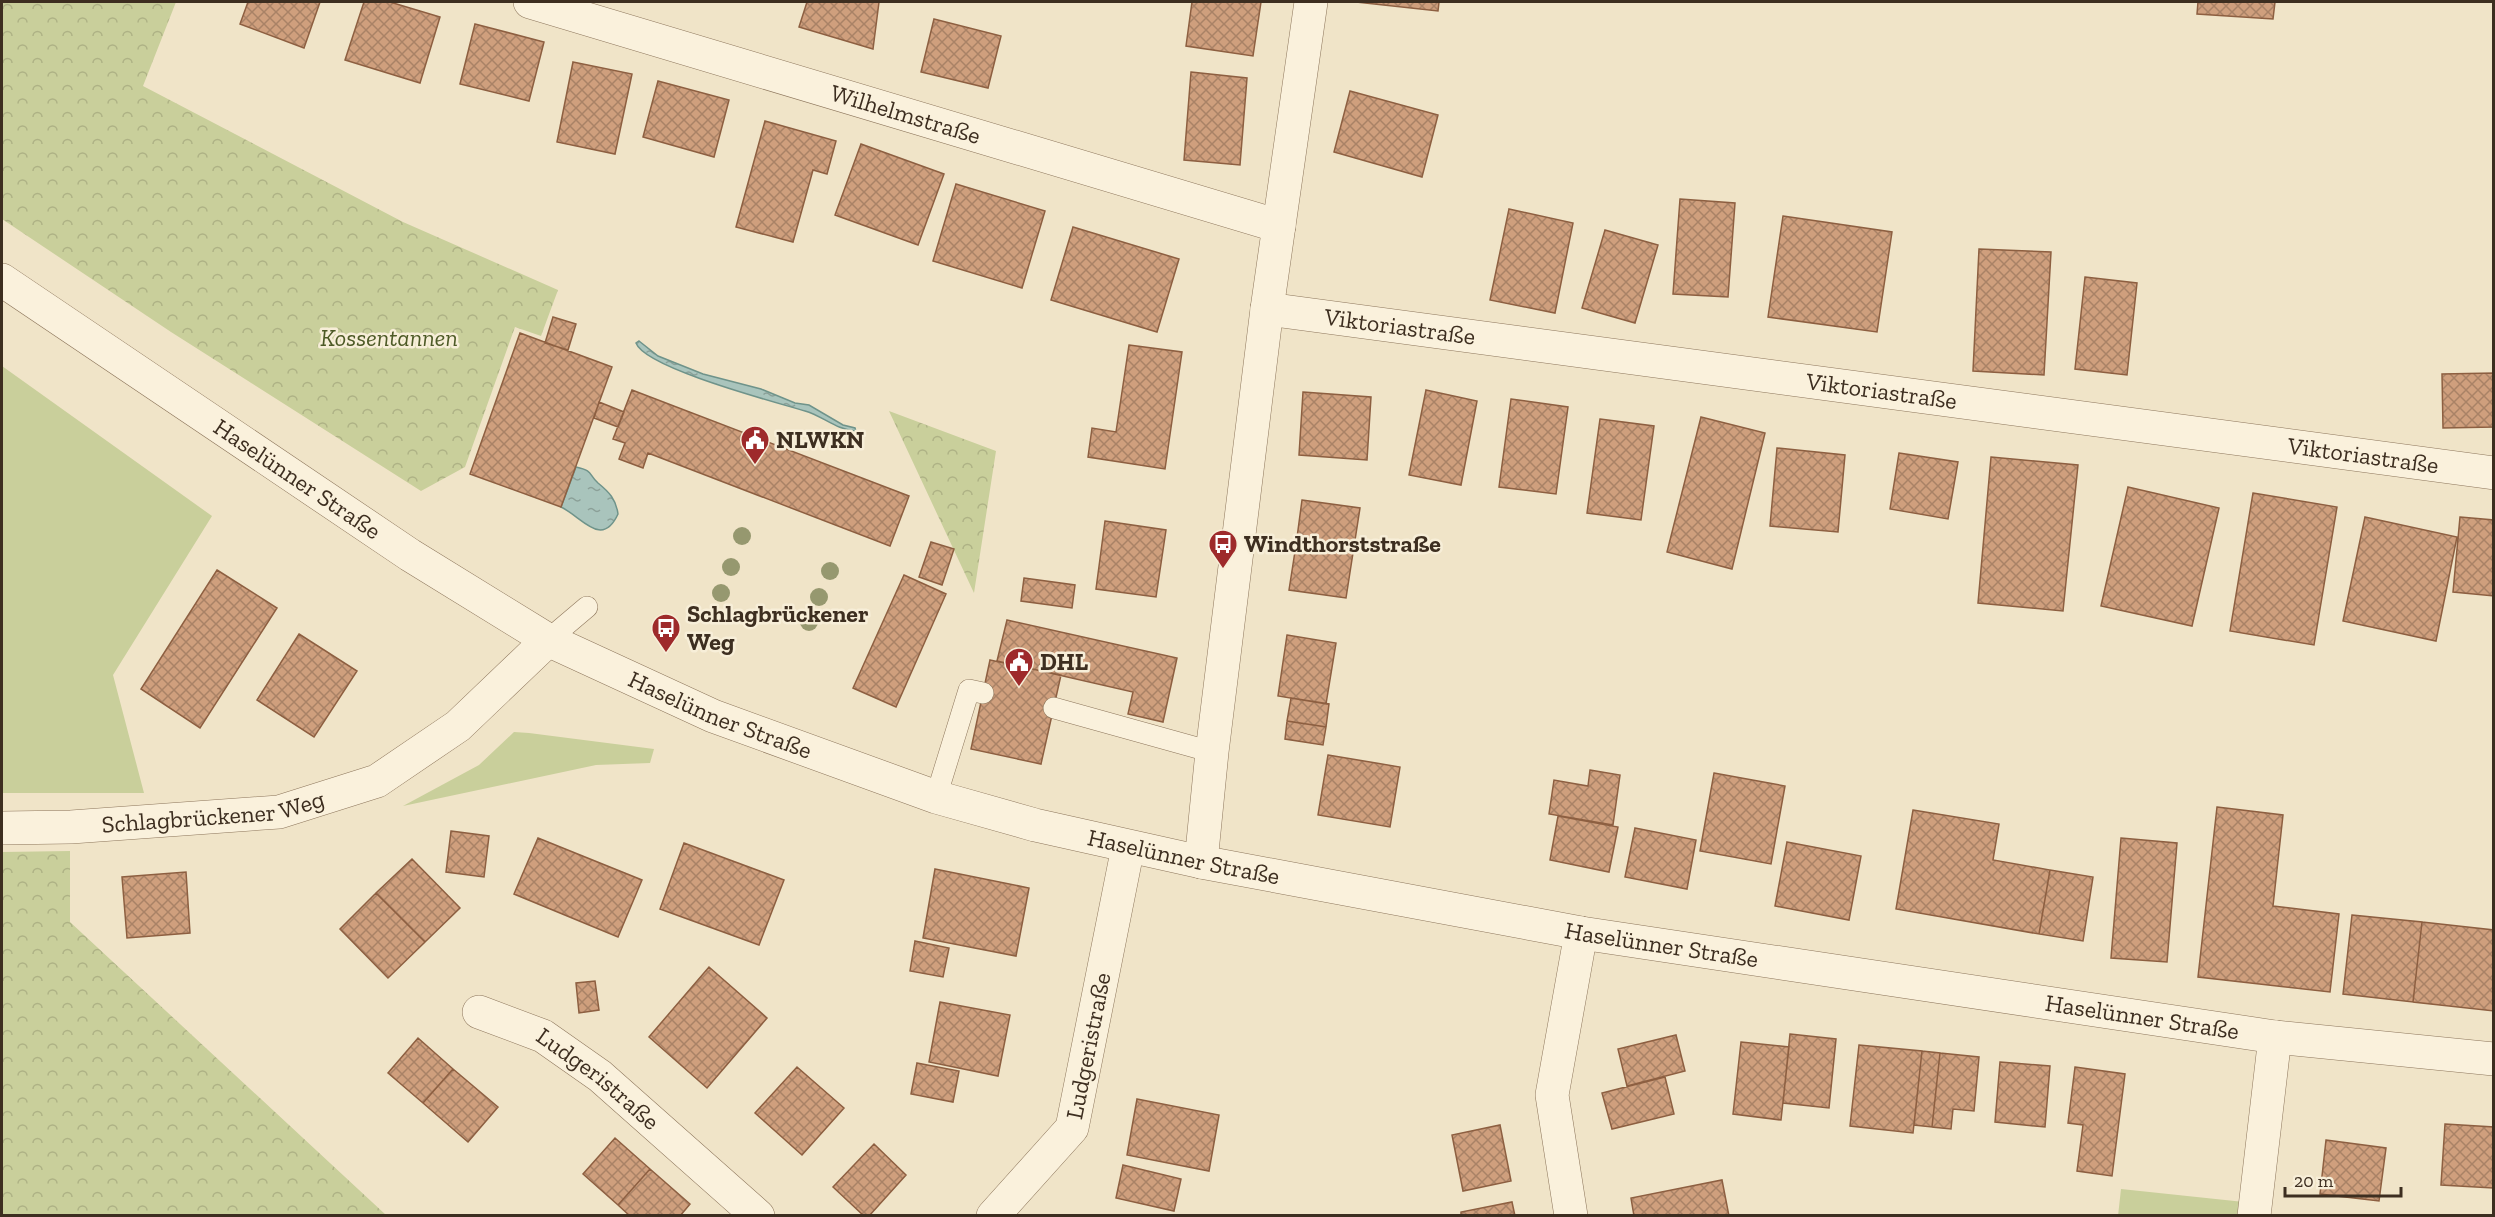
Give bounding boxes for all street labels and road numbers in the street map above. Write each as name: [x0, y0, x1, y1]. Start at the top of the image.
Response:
street label: Wilhelmstraße: [827, 78, 984, 150]
street label: Viktoriastraße: [1322, 302, 1477, 351]
street label: Viktoriastraße: [1803, 366, 1959, 415]
street label: Haselünner Straße: [208, 412, 387, 545]
street label: Viktoriastraße: [2285, 430, 2441, 479]
street label: Haselünner Straße: [624, 664, 816, 765]
street label: Schlagbrückener Weg: [101, 784, 328, 839]
street label: Haselünner Straße: [1085, 822, 1282, 890]
street label: Haselünner Straße: [1562, 915, 1760, 973]
street label: Ludgeristraße: [1059, 970, 1117, 1122]
street label: Haselünner Straße: [2043, 988, 2241, 1045]
street label: Ludgeristraße: [531, 1021, 666, 1136]

